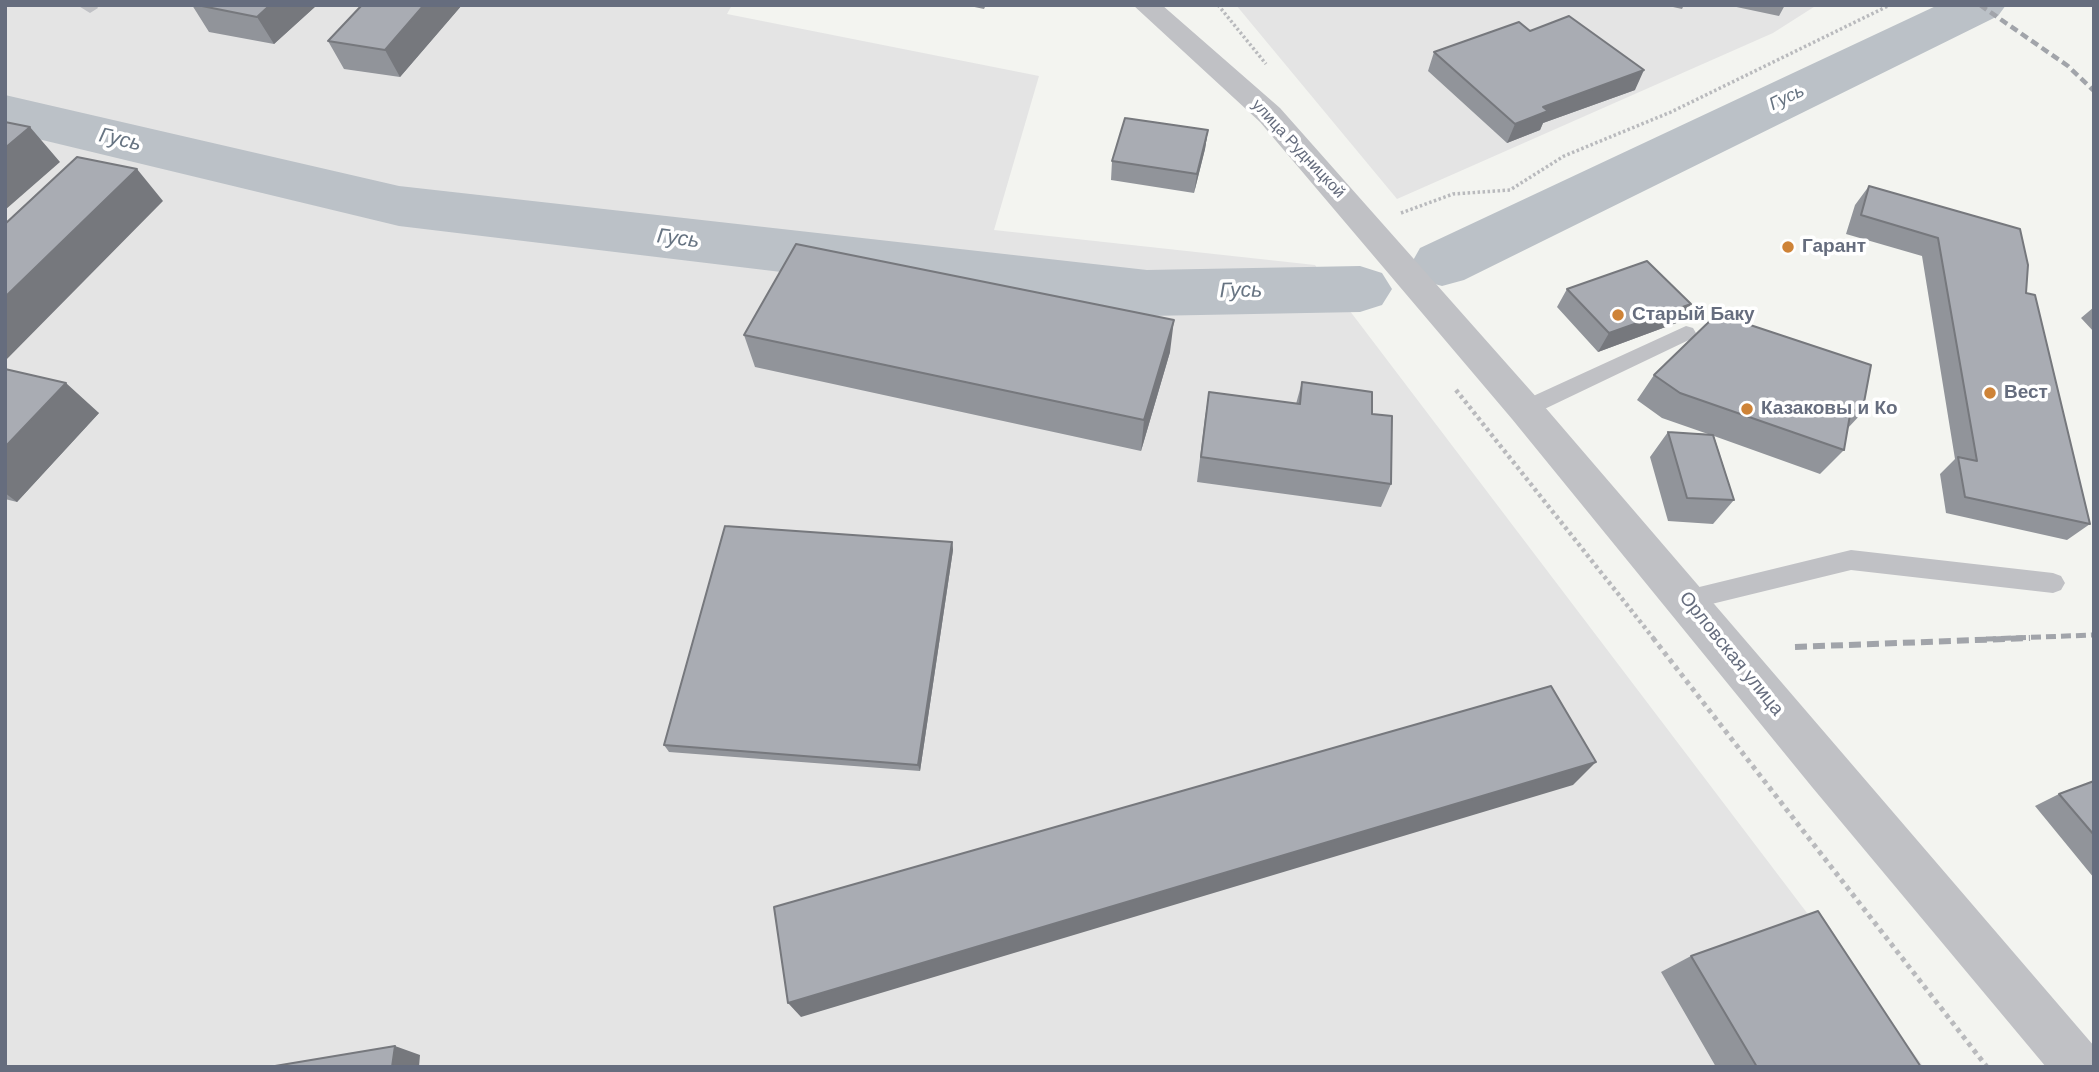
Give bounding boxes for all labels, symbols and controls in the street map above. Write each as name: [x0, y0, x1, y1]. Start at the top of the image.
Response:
water label: Гусь: [1766, 80, 1808, 116]
street label: улица Рудницкой: [1247, 96, 1349, 202]
water label: Гусь: [96, 123, 144, 157]
water label: Гусь: [655, 224, 701, 254]
place label: Гарант: [1802, 236, 1866, 258]
marker: Гарант: [1780, 239, 1796, 255]
water label: Гусь: [1220, 278, 1262, 304]
place label: Старый Баку: [1632, 304, 1755, 326]
marker: Старый Баку: [1610, 307, 1626, 323]
place label: Вест: [2004, 382, 2048, 404]
marker: Вест: [1982, 385, 1998, 401]
place label: Казаковы и Ко: [1761, 398, 1898, 420]
marker: Казаковы и Ко: [1739, 401, 1755, 417]
street label: Орловская улица: [1674, 587, 1788, 721]

